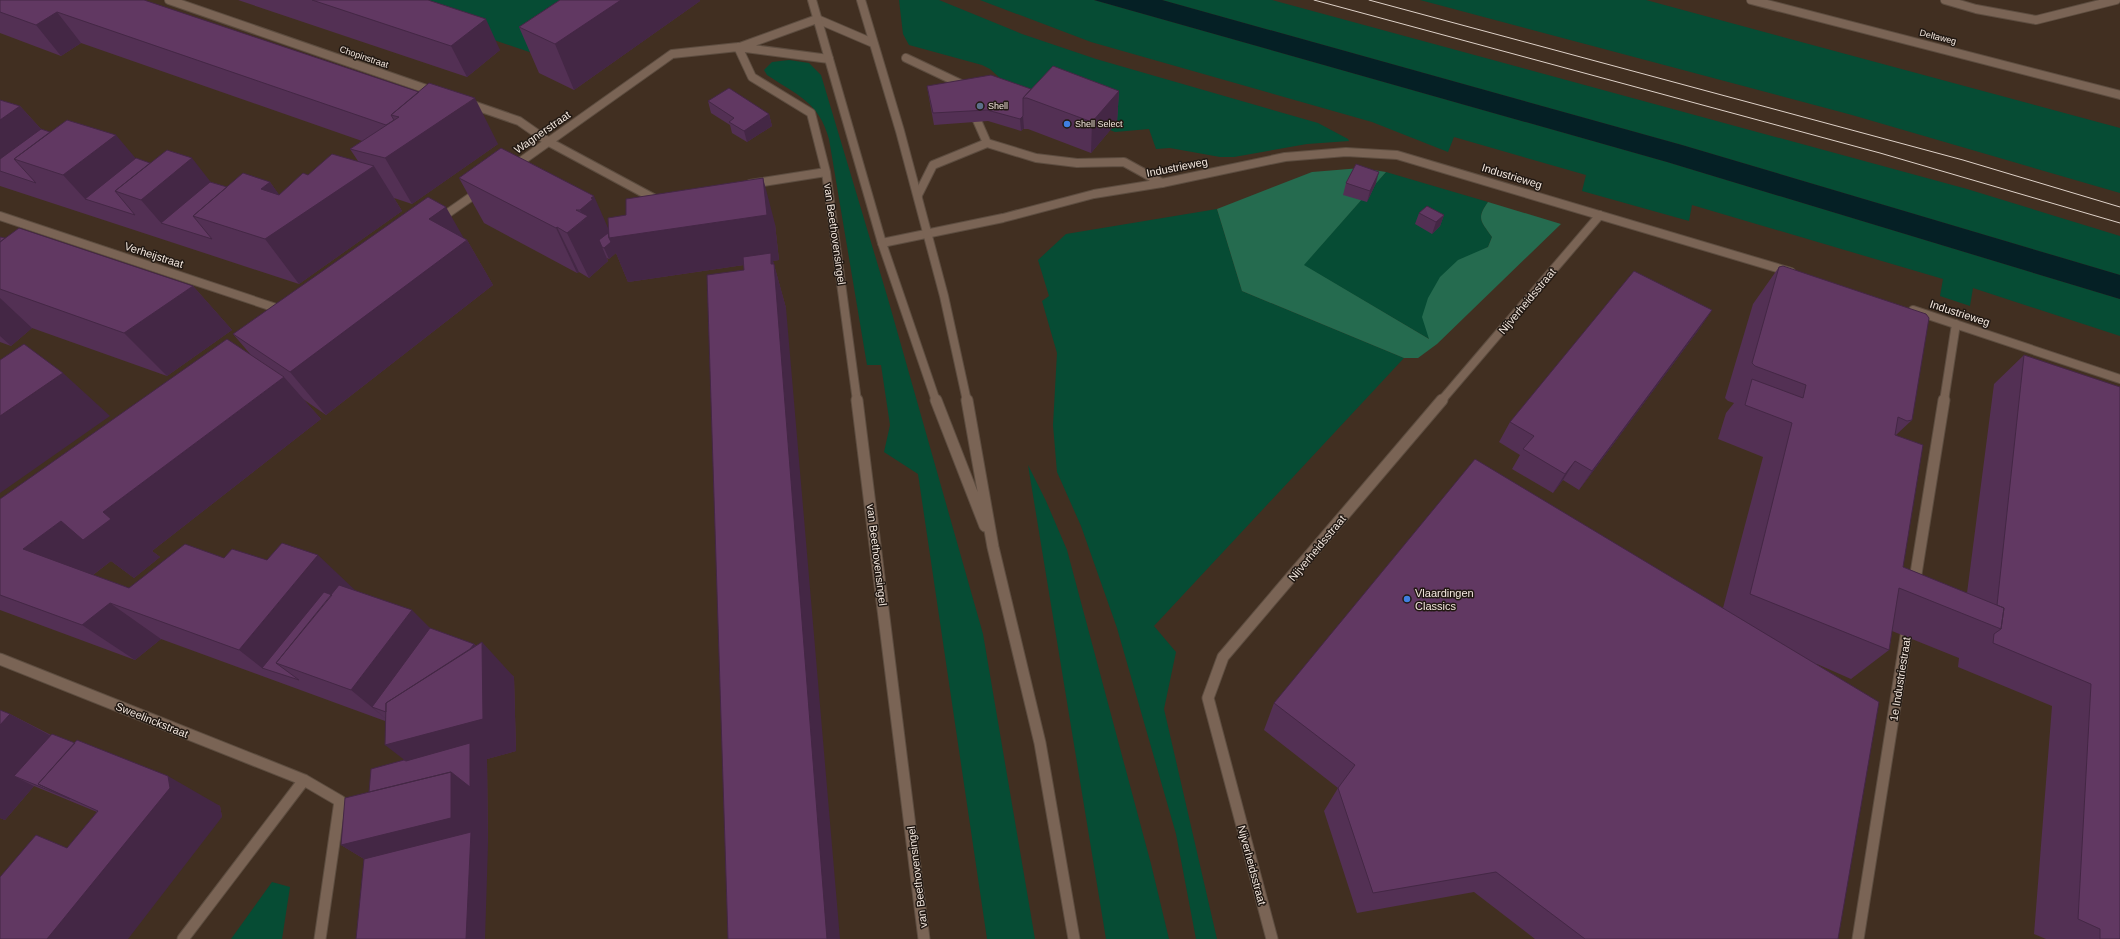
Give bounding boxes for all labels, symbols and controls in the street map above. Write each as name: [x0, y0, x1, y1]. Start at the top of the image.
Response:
street label: Deltaweg: [1919, 28, 1957, 46]
street label: Chopinstraat: [338, 44, 390, 70]
marker: Shell: [975, 101, 985, 111]
place label: Shell: [988, 101, 1008, 111]
street label: Wagnerstraat: [512, 108, 572, 156]
marker: Shell Select: [1062, 119, 1072, 129]
place label: Shell Select: [1075, 119, 1123, 129]
street label: Industrieweg: [1145, 155, 1209, 179]
street label: Industrieweg: [1480, 161, 1544, 191]
street label: van Beethovensingel: [822, 183, 848, 285]
street label: Verheijstraat: [123, 240, 185, 270]
street label: Nijverheidsstraat: [1496, 266, 1558, 336]
street label: Industrieweg: [1928, 298, 1992, 328]
street label: van Beethovensingel: [865, 504, 889, 606]
street label: Nijverheidsstraat: [1286, 513, 1348, 583]
place label: Vlaardingen Classics: [1415, 587, 1474, 612]
marker: Vlaardingen Classics: [1402, 594, 1412, 604]
street label: 1e Industriestraat: [1887, 636, 1913, 722]
street label: Sweelinckstraat: [114, 700, 190, 740]
street label: Nijverheidsstraat: [1236, 824, 1268, 906]
street label: van Beethovensingel: [905, 826, 929, 928]

